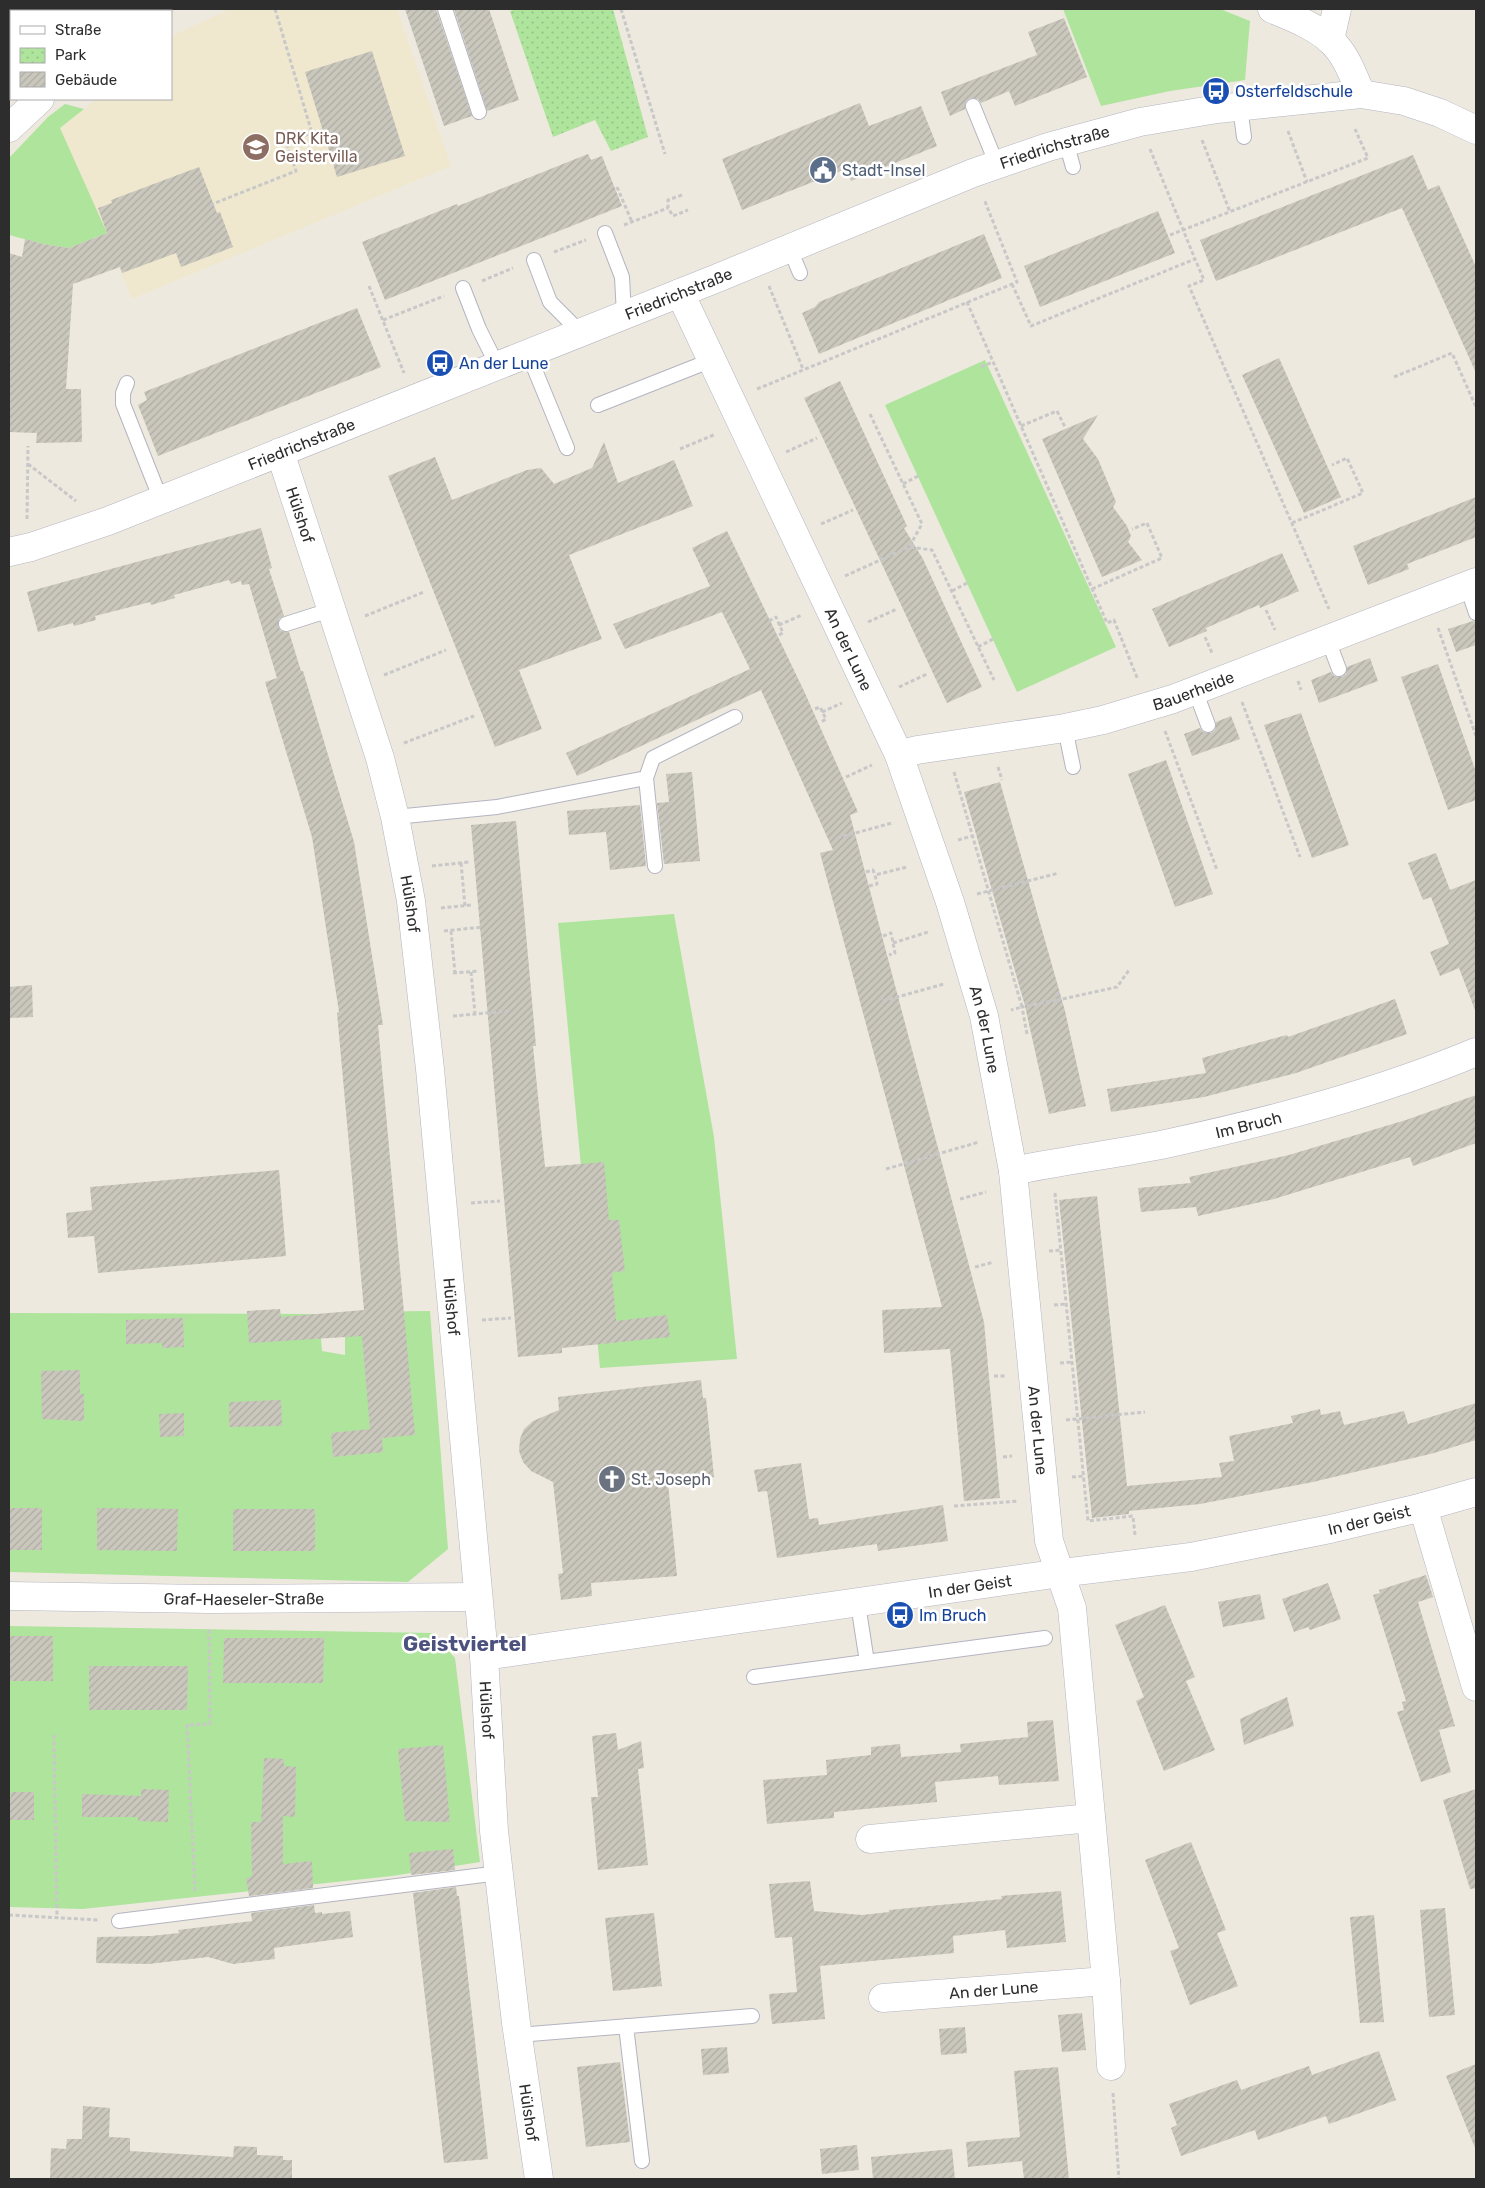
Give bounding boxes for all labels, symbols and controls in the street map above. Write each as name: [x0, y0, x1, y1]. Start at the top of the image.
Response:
legend: [10, 10, 172, 100]
text: Straße: [55, 21, 101, 39]
text: Park: [55, 46, 86, 64]
text: Gebäude: [55, 71, 117, 89]
bus stop icon: Osterfeldschule: [1201, 76, 1231, 106]
place label: Osterfeldschule: [1235, 82, 1353, 101]
street label: Friedrichstraße: [997, 122, 1112, 173]
place label: DRK Kita Geistervilla: [275, 129, 358, 166]
school or university icon: DRK Kita Geistervilla: [241, 132, 271, 162]
public building icon: Stadt-Insel: [808, 155, 838, 185]
place label: Stadt-Insel: [842, 161, 925, 180]
street label: Friedrichstraße: [622, 264, 735, 324]
bus stop icon: An der Lune: [425, 348, 455, 378]
place label: An der Lune: [459, 354, 549, 373]
street label: Friedrichstraße: [245, 414, 358, 474]
street label: Hülshof: [282, 484, 318, 546]
street label: An der Lune: [821, 605, 876, 694]
street label: Bauerheide: [1150, 667, 1237, 715]
street label: Hülshof: [396, 873, 424, 935]
street label: An der Lune: [965, 983, 1004, 1075]
street label: Im Bruch: [1214, 1108, 1284, 1142]
street label: Hülshof: [439, 1277, 464, 1337]
street label: An der Lune: [1024, 1385, 1052, 1476]
church icon: St. Joseph: [597, 1464, 627, 1494]
place label: St. Joseph: [631, 1470, 711, 1489]
street label: In der Geist: [1326, 1501, 1413, 1539]
street label: In der Geist: [927, 1571, 1013, 1602]
street label: Graf-Haeseler-Straße: [164, 1589, 324, 1609]
bus stop icon: Im Bruch: [885, 1600, 915, 1630]
place label: Im Bruch: [919, 1606, 987, 1625]
district label: Geistviertel: [403, 1631, 527, 1656]
street label: Hülshof: [475, 1681, 498, 1740]
street label: An der Lune: [948, 1977, 1039, 2003]
street label: Hülshof: [515, 2083, 542, 2144]

